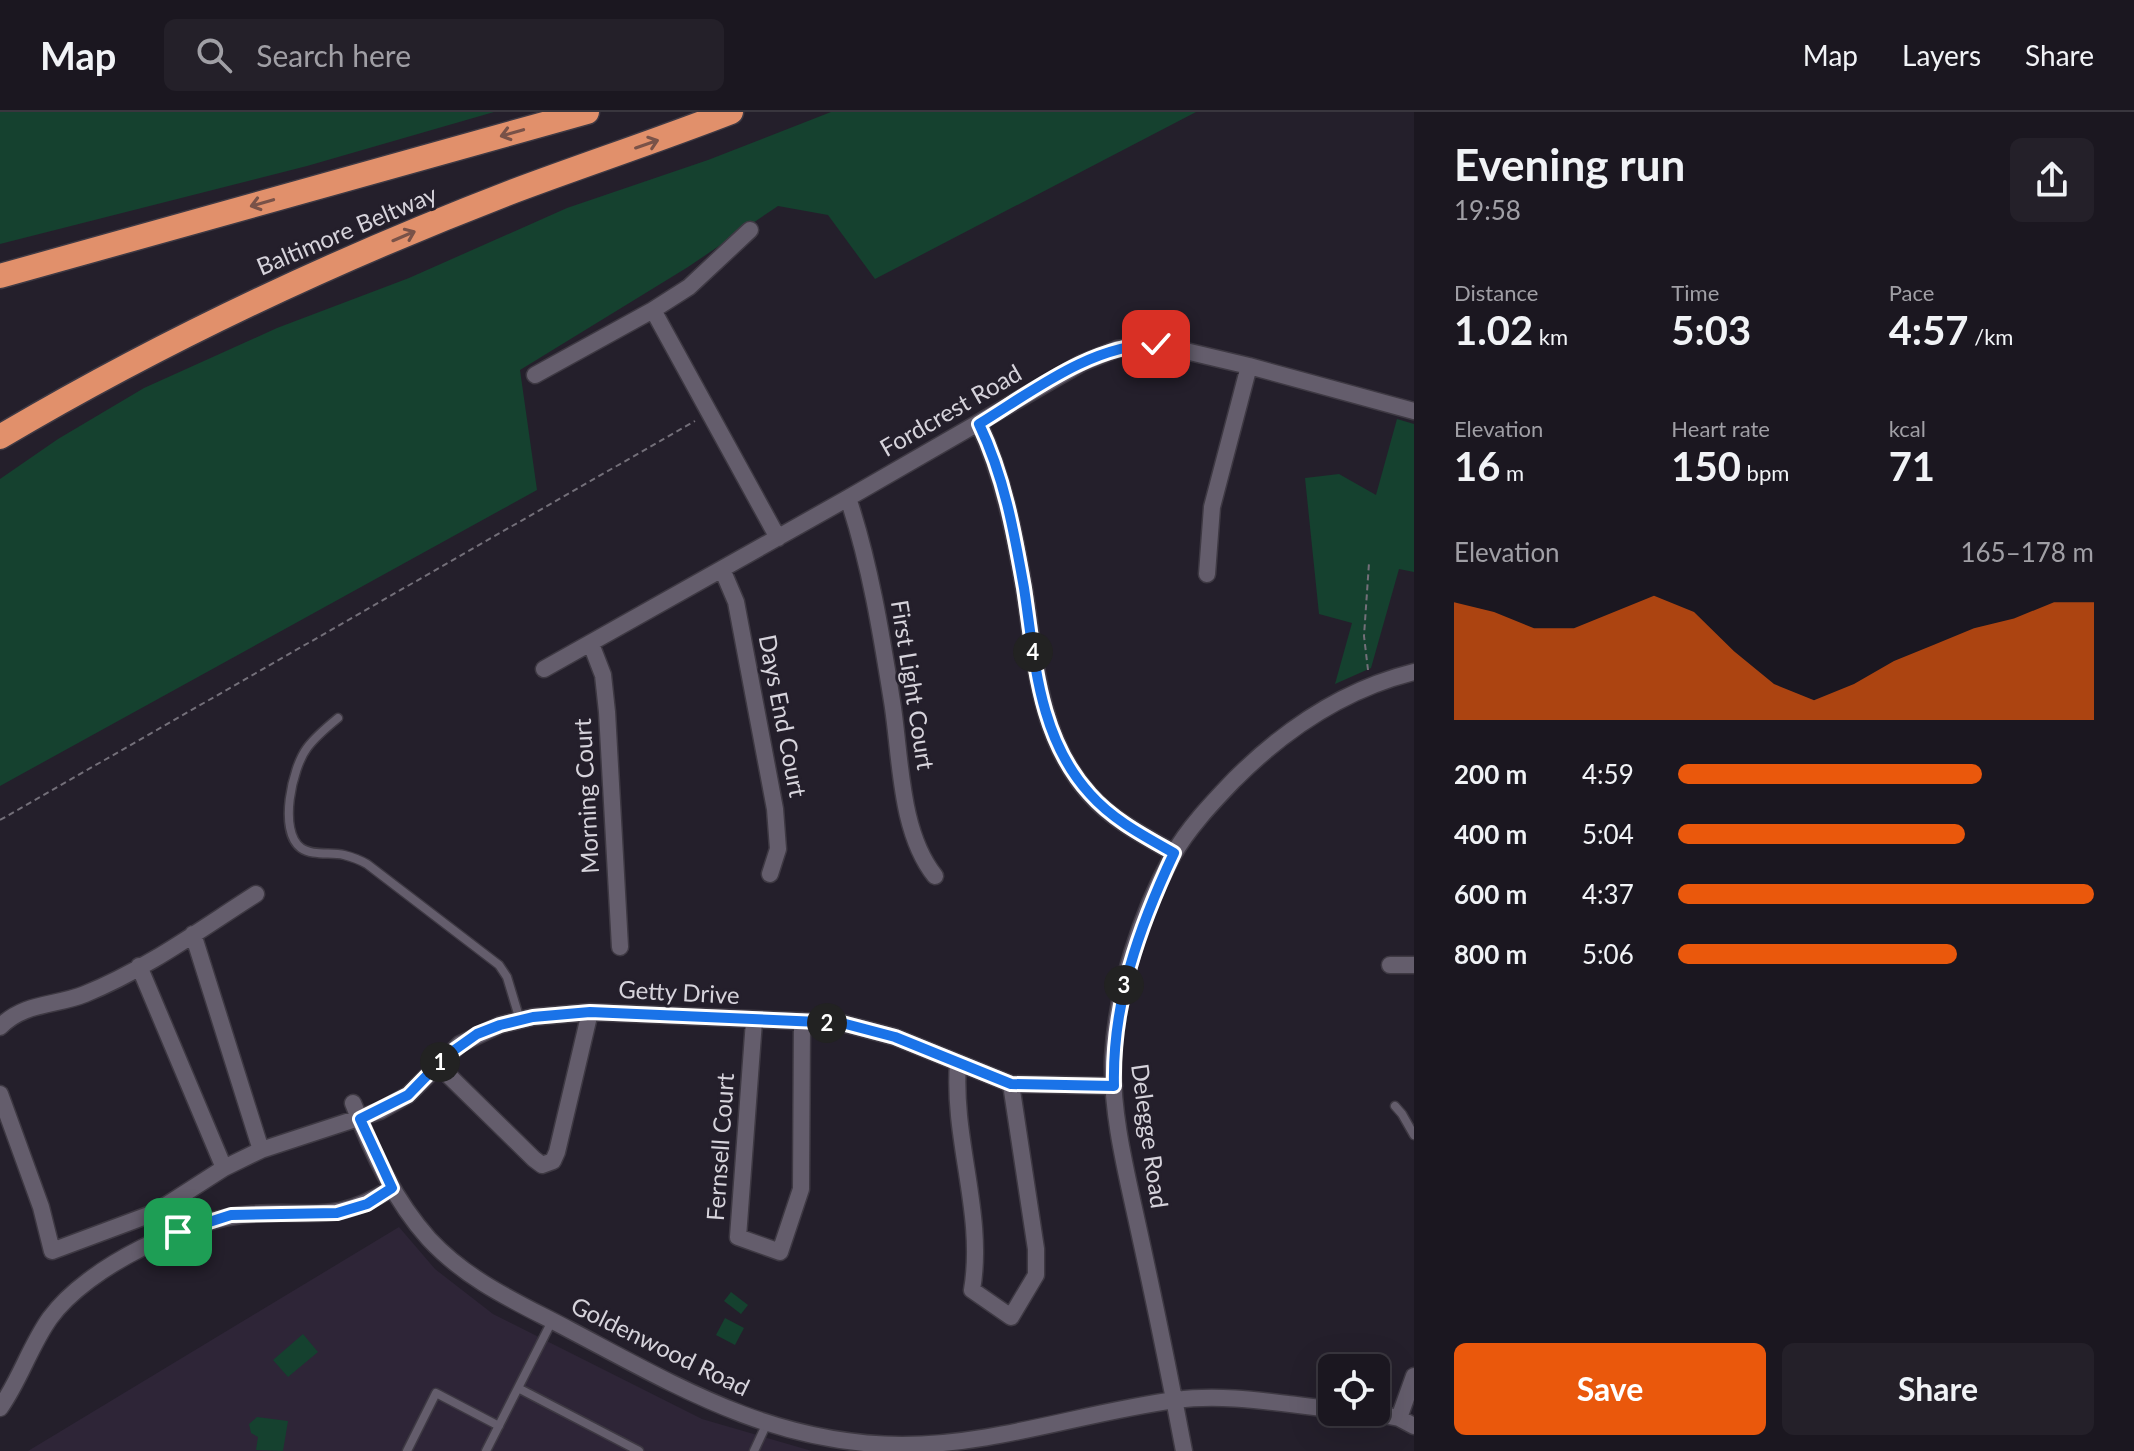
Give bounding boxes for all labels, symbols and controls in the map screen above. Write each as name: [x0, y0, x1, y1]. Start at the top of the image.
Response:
search box: [164, 19, 724, 91]
text: Map: [40, 32, 116, 78]
icon: search: [192, 33, 236, 77]
text: Search here: [256, 37, 411, 73]
text: Map: [1803, 38, 1858, 72]
text: Layers: [1902, 38, 1981, 72]
text: Share: [2025, 38, 2094, 72]
one-way arrow: [499, 126, 525, 141]
one-way arrow: [635, 135, 660, 150]
text: Evening run: [1454, 138, 1685, 190]
button: share: [2010, 138, 2094, 222]
street label: Baltimore Beltway: [252, 178, 442, 281]
text: 19:58: [1454, 194, 1521, 226]
one-way arrow: [249, 197, 275, 212]
one-way arrow: [392, 227, 416, 242]
text: Distance: [1454, 279, 1538, 306]
text: Time: [1671, 279, 1719, 306]
text: Pace: [1889, 279, 1934, 306]
text: 1.02: [1454, 306, 1533, 354]
text: 5:03: [1671, 306, 1751, 354]
text: 4:57: [1889, 306, 1969, 354]
pin: [1122, 310, 1190, 378]
icon: check: [1134, 322, 1178, 366]
text: km: [1533, 323, 1568, 350]
text: /km: [1969, 323, 2013, 350]
street label: Fordcrest Road: [874, 357, 1026, 462]
text: Elevation: [1454, 415, 1543, 442]
text: Heart rate: [1671, 415, 1770, 442]
text: kcal: [1889, 415, 1926, 442]
text: 16: [1454, 442, 1500, 490]
text: 150: [1671, 442, 1741, 490]
text: 71: [1889, 442, 1935, 490]
text: m: [1500, 459, 1524, 486]
text: bpm: [1741, 459, 1789, 486]
text: Elevation: [1454, 536, 1560, 568]
text: 165–178 m: [1960, 536, 2094, 568]
street label: First Light Court: [886, 598, 941, 772]
street label: Days End Court: [754, 632, 814, 800]
pin: 4: [1013, 632, 1053, 672]
text: 4: [1027, 638, 1039, 665]
street label: Morning Court: [567, 717, 604, 875]
text: 200 m: [1454, 758, 1527, 790]
text: 4:59: [1582, 758, 1634, 790]
text: 400 m: [1454, 818, 1527, 850]
text: 5:04: [1582, 818, 1634, 850]
text: 600 m: [1454, 878, 1527, 910]
text: 4:37: [1582, 878, 1634, 910]
text: 800 m: [1454, 938, 1527, 970]
text: 5:06: [1582, 938, 1634, 970]
pin: 3: [1104, 965, 1144, 1005]
text: 3: [1118, 971, 1130, 998]
street label: Getty Drive: [618, 974, 741, 1009]
pin: 2: [807, 1003, 847, 1043]
text: 2: [821, 1009, 833, 1036]
pin: 1: [420, 1042, 460, 1082]
text: 1: [434, 1048, 446, 1075]
street label: Delegge Road: [1126, 1062, 1175, 1210]
street label: Fernsell Court: [700, 1072, 739, 1222]
pin: [144, 1198, 212, 1266]
icon: arrive: [156, 1210, 200, 1254]
street label: Goldenwood Road: [567, 1290, 755, 1401]
button: Save: [1454, 1343, 1766, 1435]
button: Share: [1782, 1343, 2094, 1435]
map controls: [1318, 1354, 1390, 1426]
button: locate: [1318, 1354, 1390, 1426]

